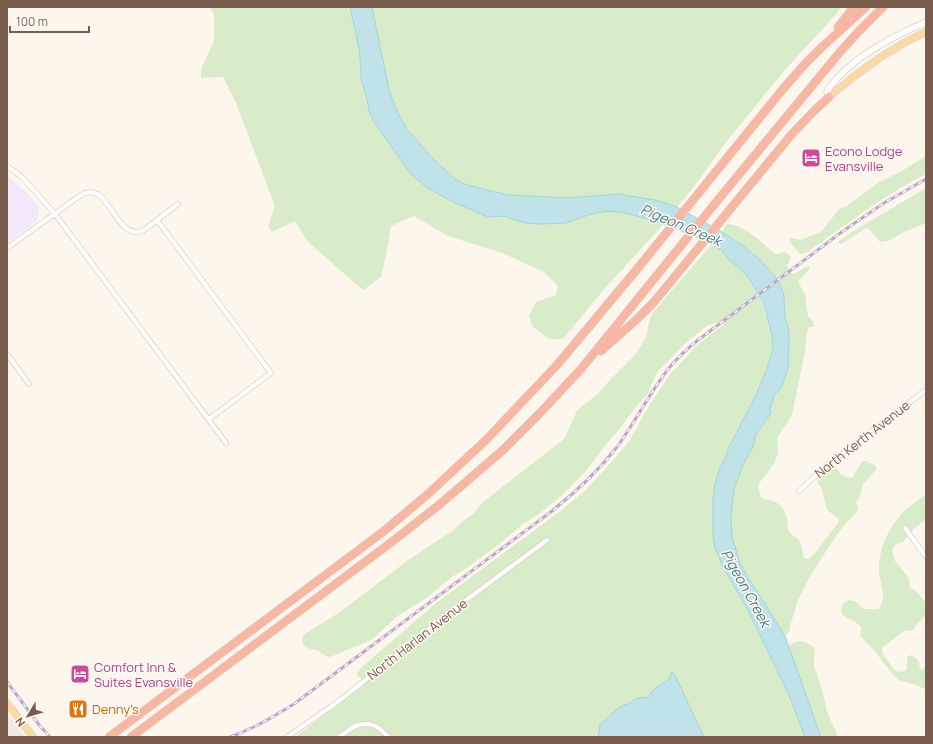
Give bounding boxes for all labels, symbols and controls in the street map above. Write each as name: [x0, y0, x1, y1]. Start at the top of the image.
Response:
scale bar: [10, 8, 89, 34]
text: 100 m: [16, 13, 48, 30]
place label: Econo Lodge Evansville: [825, 142, 903, 175]
hotel icon: Econo Lodge Evansville: [800, 147, 822, 169]
water label: Pigeon Creek: [638, 199, 726, 251]
street label: North Kerth Avenue: [811, 396, 914, 482]
water label: Pigeon Creek: [717, 546, 777, 632]
street label: North Harlan Avenue: [363, 594, 471, 684]
place label: Comfort Inn & Suites Evansville: [94, 658, 194, 691]
hotel icon: Comfort Inn & Suites Evansville: [69, 663, 91, 685]
north arrow: [8, 696, 48, 736]
restaurant icon: Denny's: [67, 698, 89, 720]
place label: Denny's: [92, 700, 139, 718]
text: N: [11, 715, 28, 730]

